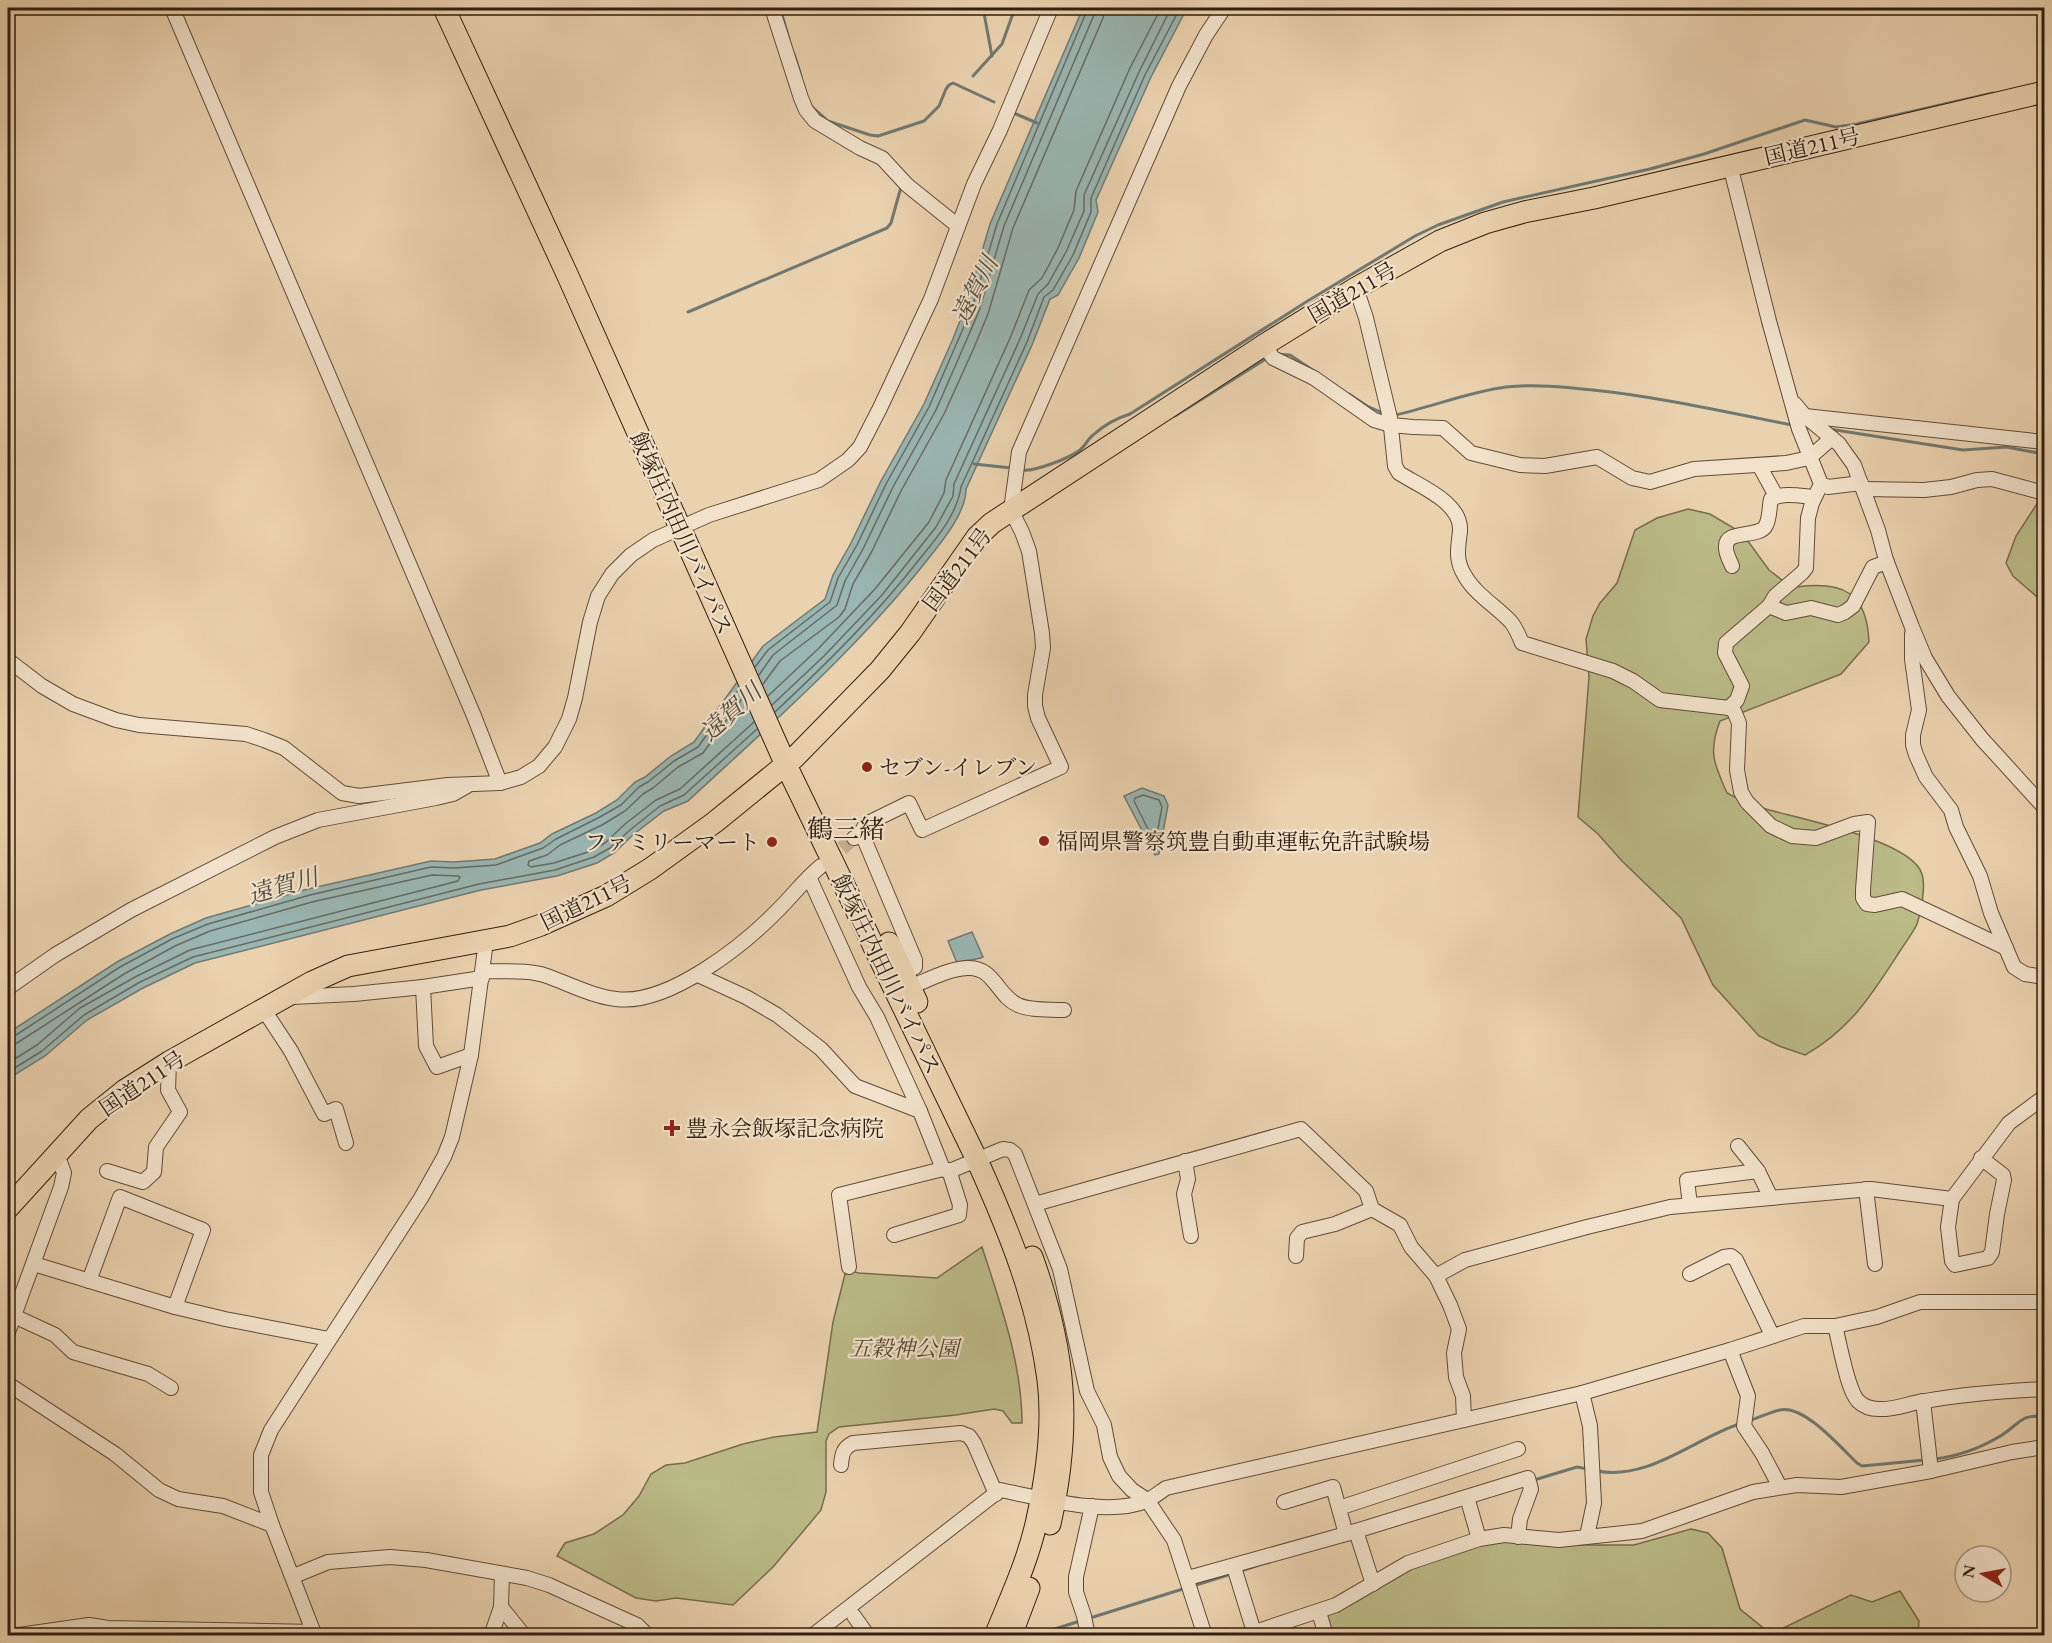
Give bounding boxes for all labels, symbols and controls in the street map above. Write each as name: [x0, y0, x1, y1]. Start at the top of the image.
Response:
street label: 国道211号: [1761, 121, 1863, 172]
water label: 遠賀川: [944, 248, 1006, 329]
street label: 国道211号: [1303, 255, 1402, 329]
street label: 飯塚庄内田川バイパス: [624, 427, 739, 639]
street label: 国道211号: [916, 522, 998, 617]
water label: 遠賀川: [694, 674, 770, 747]
place label: セブン-イレブン: [879, 753, 1037, 782]
marker: セブン-イレブン: [860, 760, 874, 774]
district label: 鶴三緒: [807, 812, 885, 846]
place label: 福岡県警察筑豊自動車運転免許試験場: [1056, 827, 1430, 856]
place label: ファミリーマート: [584, 828, 760, 857]
marker: 福岡県警察筑豊自動車運転免許試験場: [1037, 834, 1051, 848]
marker: ファミリーマート: [765, 835, 779, 849]
water label: 遠賀川: [244, 860, 325, 910]
street label: 国道211号: [536, 868, 636, 937]
street label: 飯塚庄内田川バイパス: [825, 869, 948, 1079]
street label: 国道211号: [94, 1044, 191, 1123]
place label: 豊永会飯塚記念病院: [686, 1114, 884, 1143]
marker: 豊永会飯塚記念病院: [663, 1119, 681, 1137]
park label: 五穀神公園: [849, 1334, 962, 1363]
north arrow: [1953, 1544, 2013, 1604]
text: N: [1957, 1563, 1980, 1580]

